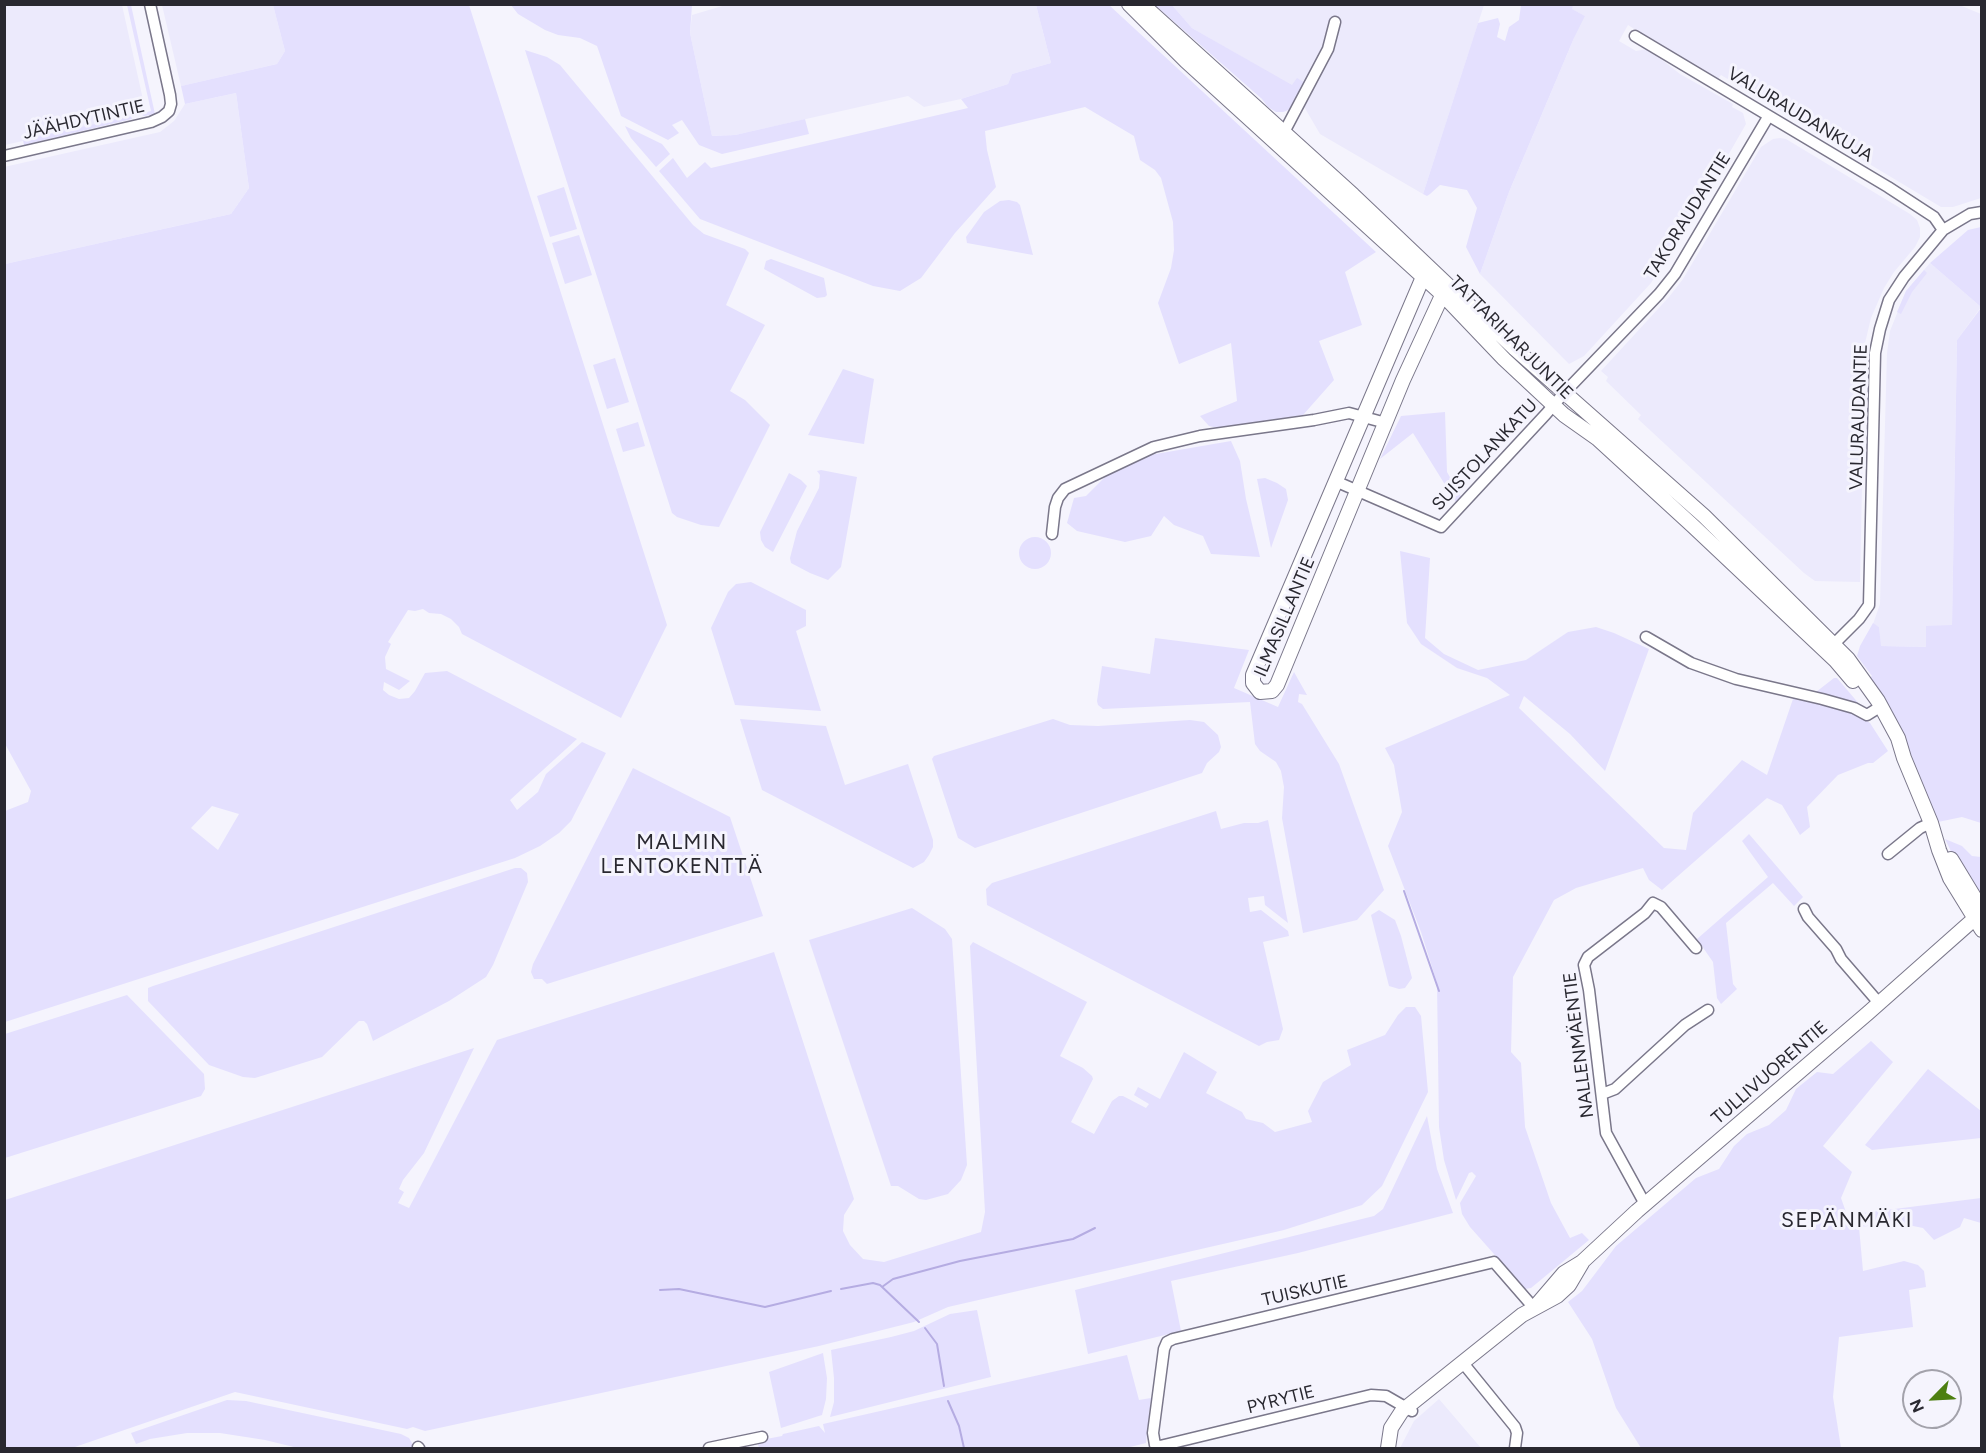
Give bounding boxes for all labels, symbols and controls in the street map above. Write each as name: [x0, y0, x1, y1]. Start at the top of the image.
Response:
street label: VALURAUDANKUJA: [1723, 63, 1877, 167]
street label: JÄÄHDYTINTIE: [21, 95, 147, 145]
street label: TAKORAUDANTIE: [1640, 148, 1736, 284]
street label: TATTARIHARJUNTIE: [1445, 272, 1577, 404]
street label: VALURAUDANTIE: [1846, 344, 1872, 490]
street label: SUISTOLANKATU: [1428, 395, 1542, 515]
street label: ILMASILLANTIE: [1250, 554, 1320, 680]
district label: MALMIN LENTOKENTTÄ: [601, 830, 763, 880]
street label: NALLENMÄENTIE: [1559, 971, 1599, 1119]
street label: TULLIVUORENTIE: [1708, 1017, 1832, 1129]
district label: SEPÄNMÄKI: [1781, 1208, 1913, 1234]
street label: TUISKUTIE: [1260, 1271, 1350, 1311]
north arrow: [1902, 1369, 1962, 1429]
street label: PYRYTIE: [1245, 1381, 1317, 1419]
text: N: [1906, 1396, 1928, 1415]

